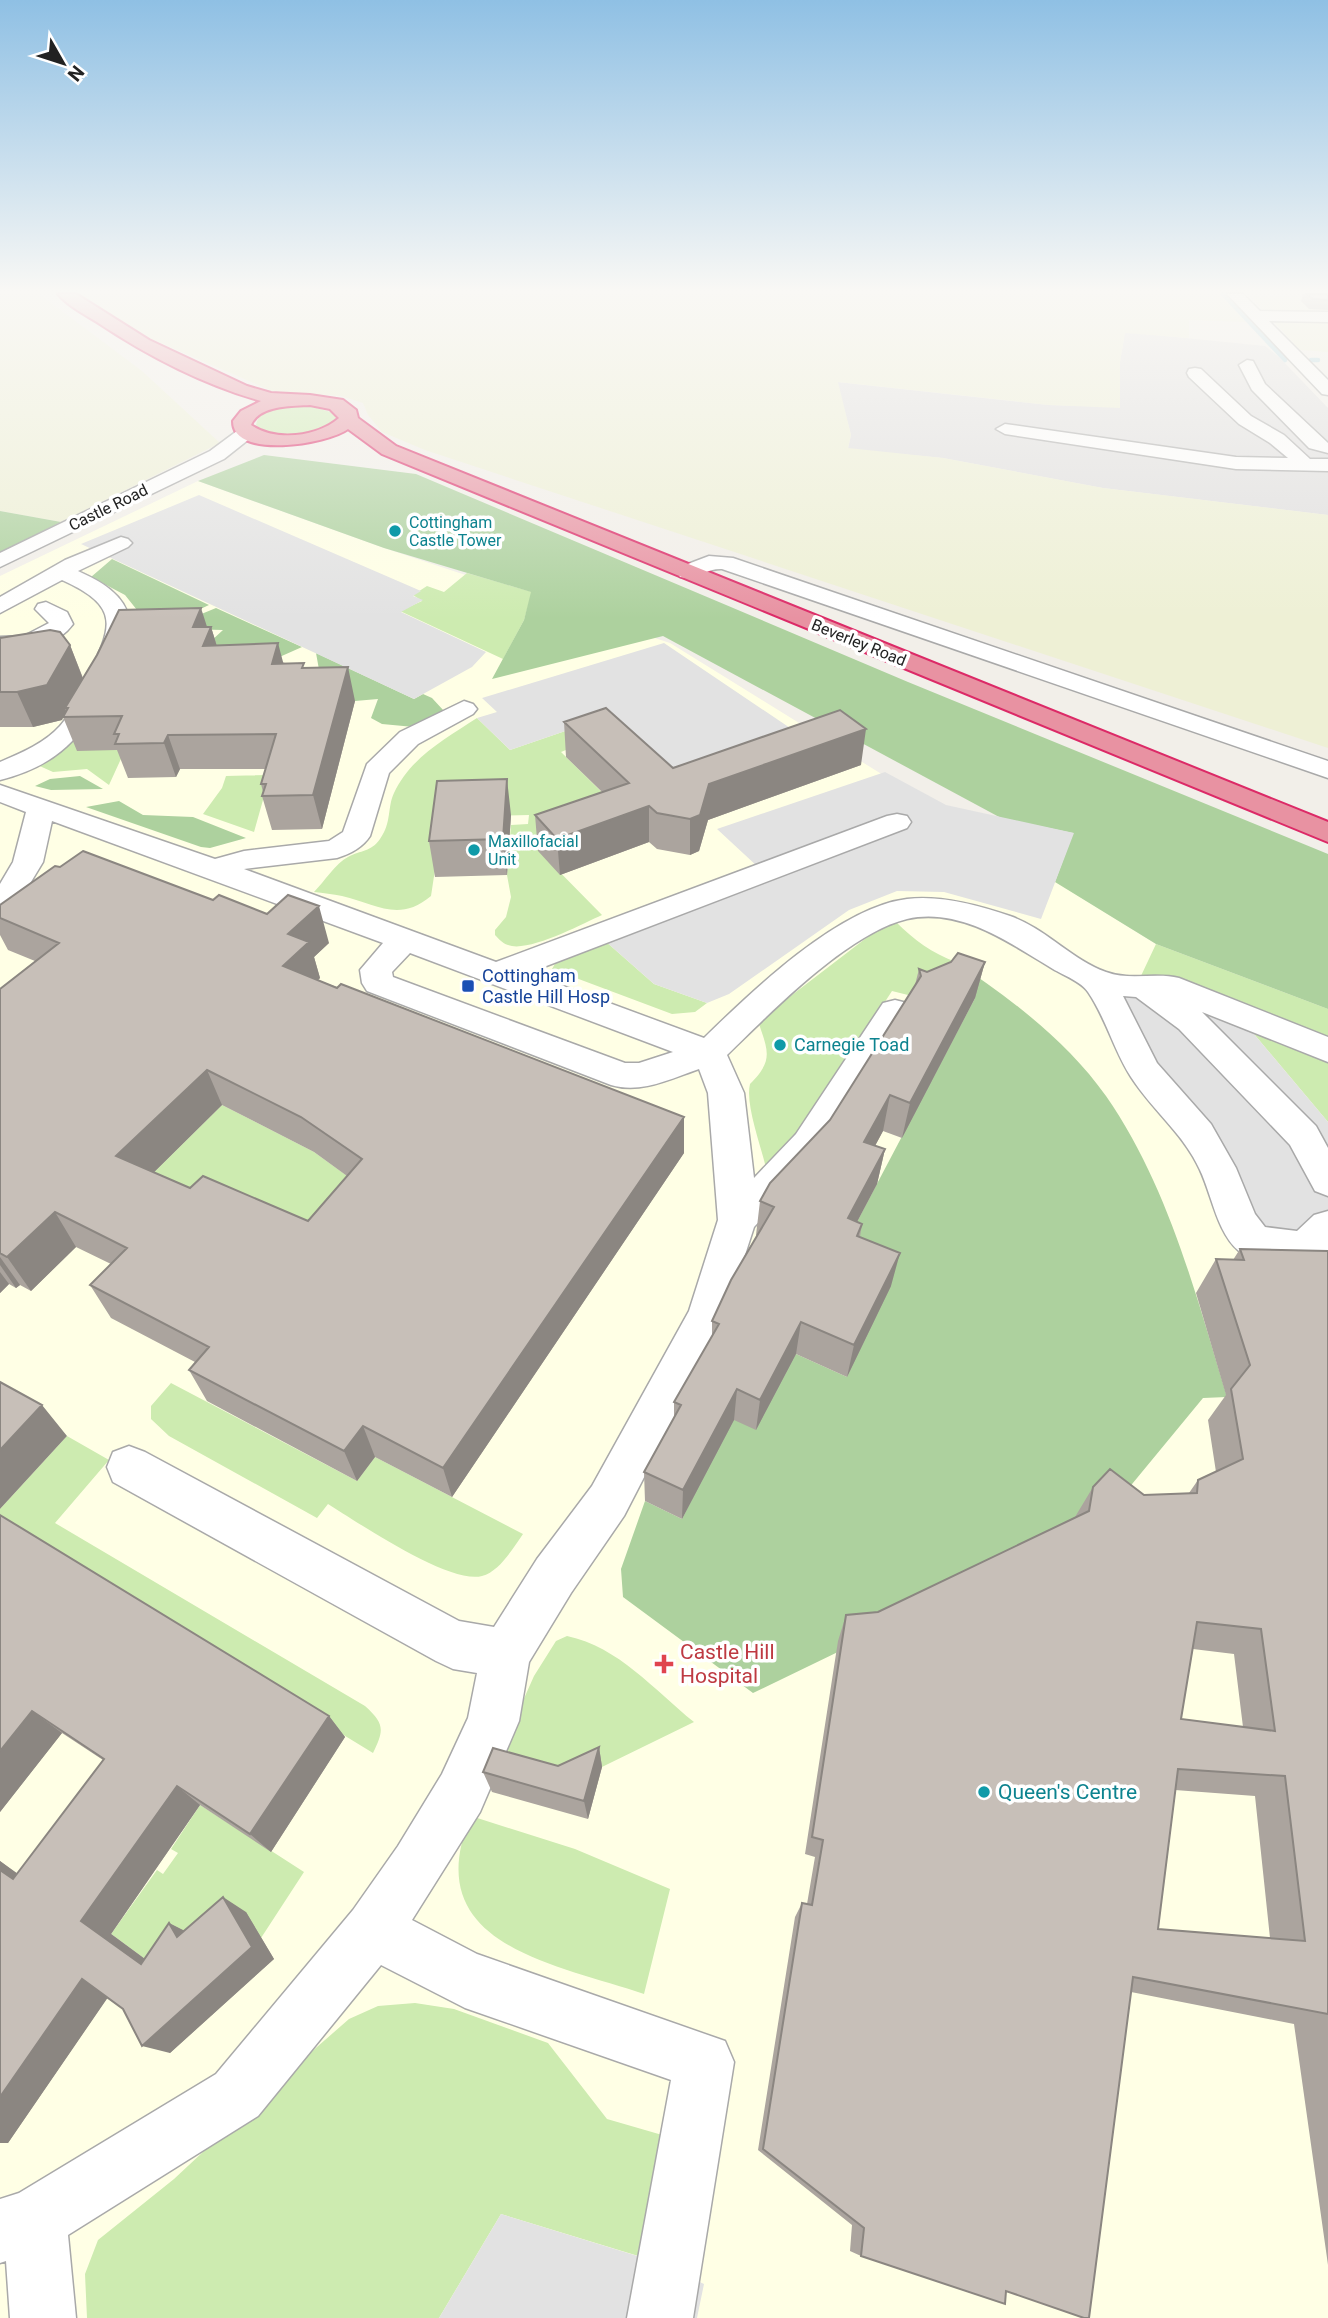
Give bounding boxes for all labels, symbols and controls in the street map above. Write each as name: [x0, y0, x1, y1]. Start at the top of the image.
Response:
north arrow: [28, 28, 98, 98]
text: N: [63, 61, 89, 86]
street label: Castle Road: [66, 480, 151, 535]
place label: Cottingham Castle Tower: [409, 513, 502, 550]
marker: Cottingham Castle Tower: [387, 523, 403, 539]
street label: Beverley Road: [809, 615, 909, 670]
place label: Maxillofacial Unit: [488, 832, 579, 869]
marker: Maxillofacial Unit: [466, 842, 482, 858]
place label: Cottingham Castle Hill Hosp: [482, 965, 610, 1007]
marker: Cottingham Castle Hill Hosp: [460, 978, 476, 994]
place label: Carnegie Toad: [794, 1034, 909, 1055]
marker: Carnegie Toad: [772, 1037, 788, 1053]
place label: Castle Hill Hospital: [680, 1640, 775, 1688]
marker: Castle Hill Hospital: [654, 1654, 674, 1674]
place label: Queen's Centre: [998, 1780, 1137, 1804]
marker: Queen's Centre: [976, 1784, 992, 1800]

